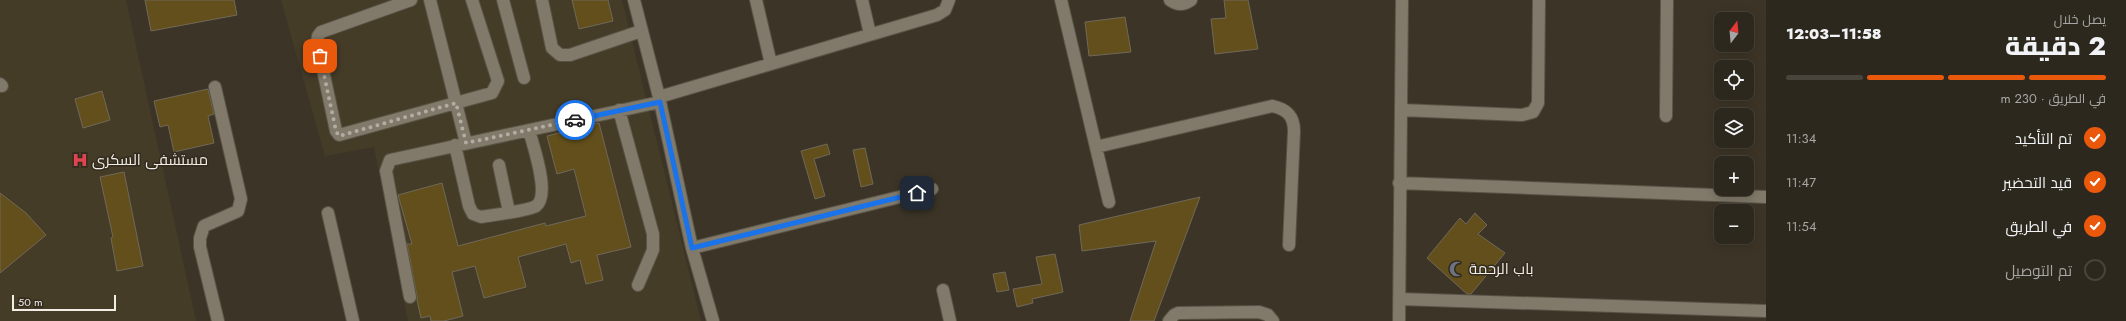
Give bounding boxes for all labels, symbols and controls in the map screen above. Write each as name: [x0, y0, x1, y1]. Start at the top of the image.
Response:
text: يصل خلال: [2054, 10, 2106, 29]
north arrow: [1714, 12, 1754, 52]
map controls: [1714, 12, 1754, 244]
text: 11:58–12:03: [1786, 23, 1881, 45]
text: 2 دقيقة: [2005, 27, 2106, 65]
pin: [303, 39, 337, 73]
icon: bag: [309, 45, 331, 67]
button: locate: [1714, 60, 1754, 100]
text: في الطريق · 230 m: [2000, 89, 2106, 108]
courier: [555, 100, 595, 140]
button: layers: [1714, 108, 1754, 148]
icon: car: [564, 109, 586, 131]
icon: check: [2084, 127, 2106, 149]
text: تم التأكيد: [2015, 128, 2072, 150]
text: 11:34: [1786, 129, 1816, 148]
place label: مستشفى السكرى: [92, 149, 208, 171]
hospital icon: مستشفى السكرى: [71, 151, 89, 169]
button: +: [1714, 156, 1754, 196]
icon: check: [2084, 171, 2106, 193]
text: قيد التحضير: [2003, 172, 2072, 194]
text: 11:47: [1786, 173, 1816, 192]
pin: [900, 176, 934, 210]
icon: home: [906, 182, 928, 204]
button: −: [1714, 204, 1754, 244]
icon: check: [2084, 215, 2106, 237]
text: في الطريق: [2006, 216, 2072, 238]
text: 11:54: [1786, 217, 1817, 236]
place label: باب الرحمة: [1469, 258, 1534, 280]
mosque icon: باب الرحمة: [1448, 260, 1466, 278]
text: تم التوصيل: [2005, 260, 2072, 282]
scale bar: [12, 293, 116, 312]
text: 50 m: [18, 294, 43, 310]

